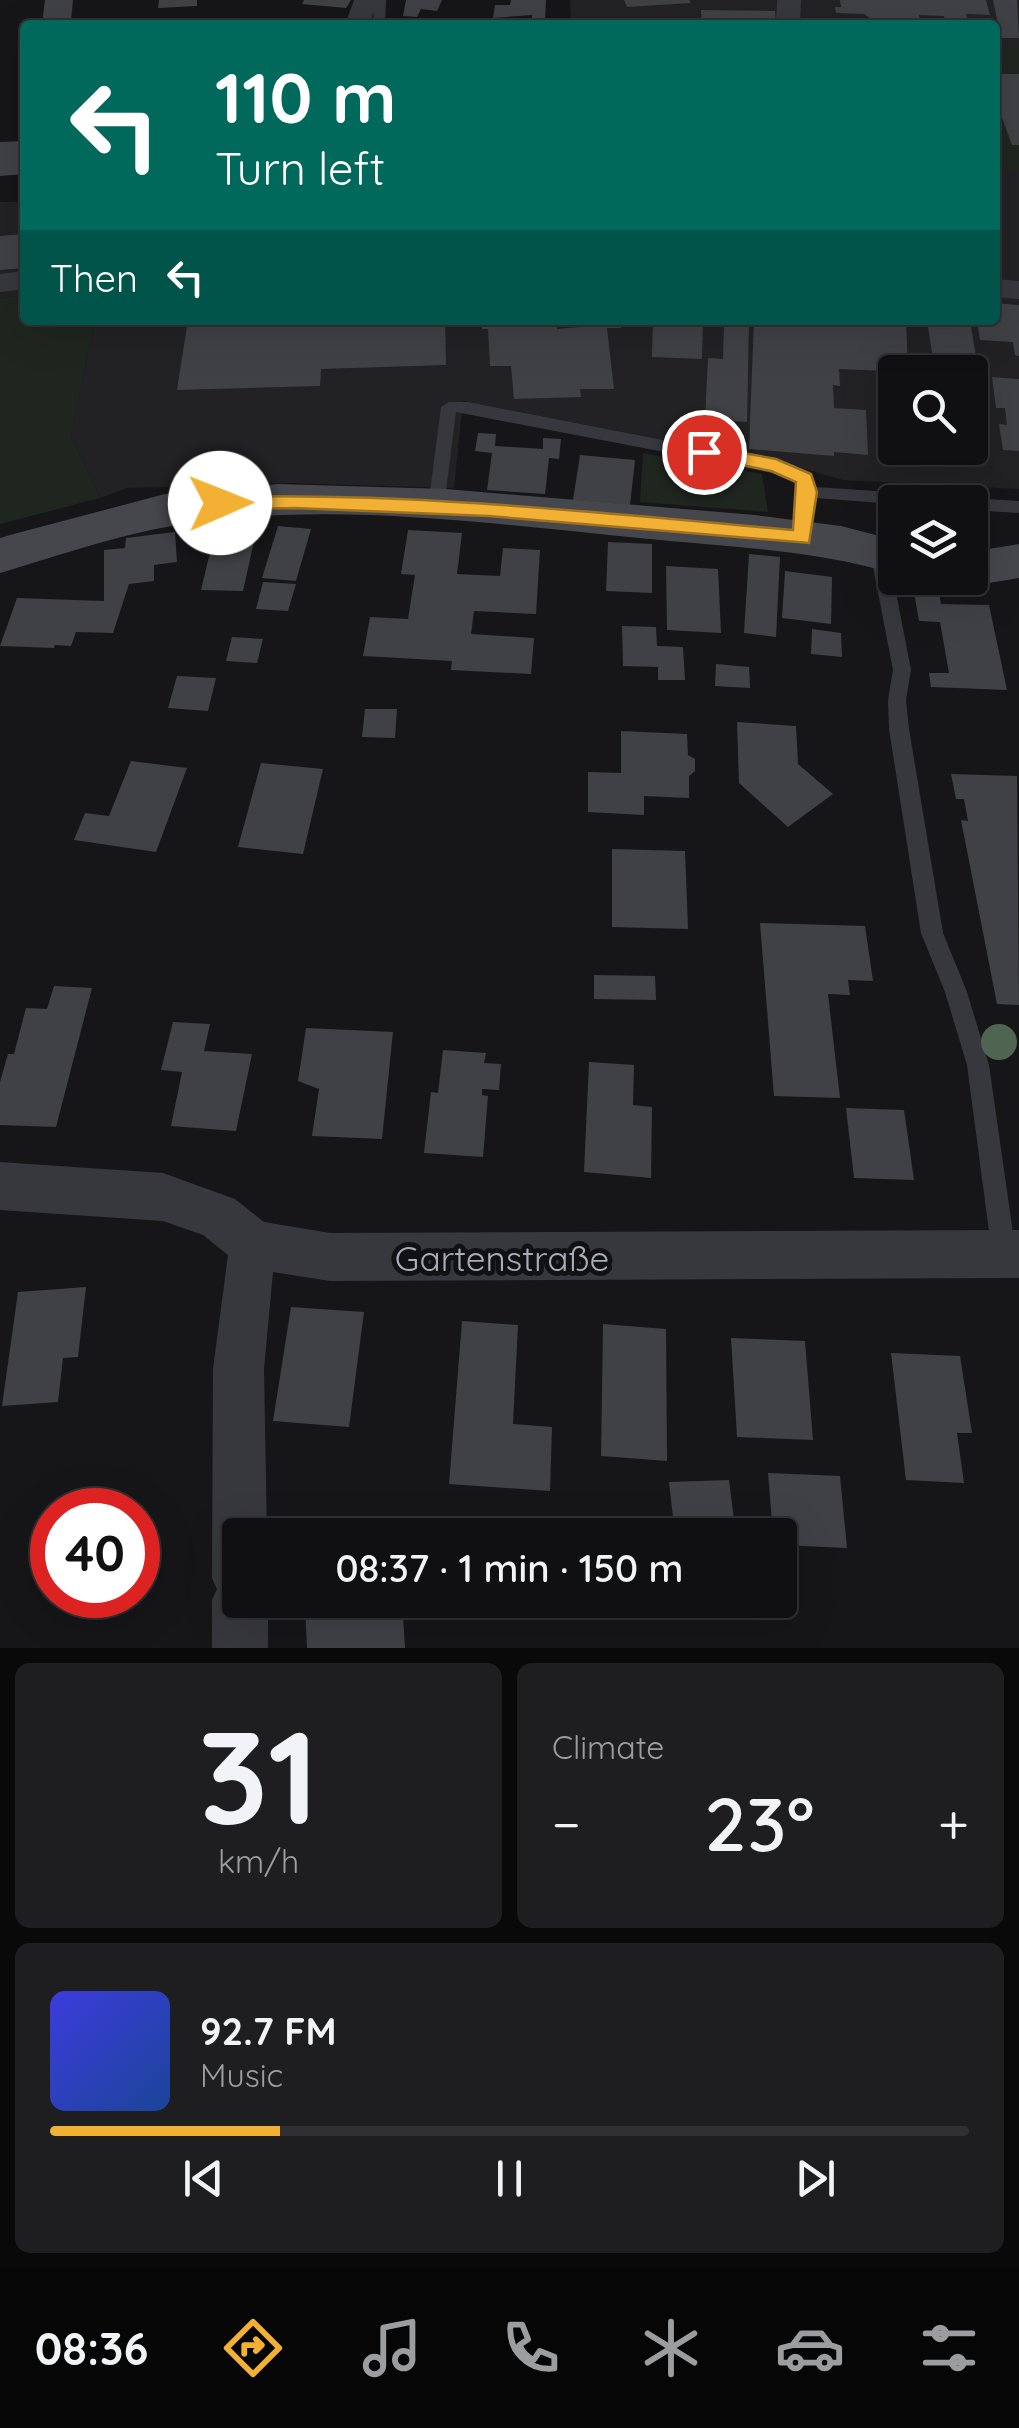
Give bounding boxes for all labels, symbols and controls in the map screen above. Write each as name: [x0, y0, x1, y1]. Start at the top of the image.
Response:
text: 110 m: [215, 53, 397, 141]
icon: left: [50, 60, 180, 190]
text: Turn left: [215, 140, 385, 196]
icon: left: [158, 250, 213, 305]
text: Then: [50, 254, 138, 302]
map controls: [878, 355, 988, 595]
button: search: [878, 355, 988, 465]
pin: [662, 410, 747, 495]
icon: arrive: [677, 425, 732, 480]
position arrow: [168, 451, 272, 555]
button: layers: [878, 485, 988, 595]
street label: Gartenstraße: [395, 1236, 609, 1280]
speed limit sign: 40: [30, 1488, 160, 1618]
text: 08:37 · 1 min · 150 m: [335, 1544, 684, 1592]
text: 31: [198, 1694, 319, 1857]
text: Climate: [552, 1727, 664, 1767]
text: 23°: [704, 1776, 814, 1870]
text: −: [552, 1789, 581, 1858]
text: +: [938, 1789, 969, 1858]
text: km/h: [218, 1841, 299, 1881]
text: 92.7 FM: [200, 2007, 337, 2055]
text: Music: [200, 2055, 283, 2095]
icon: previous: [176, 2151, 231, 2206]
icon: pause: [482, 2151, 537, 2206]
icon: next: [788, 2151, 843, 2206]
icon: directions: [218, 2313, 288, 2383]
icon: music: [357, 2313, 427, 2383]
icon: phone: [496, 2313, 566, 2383]
icon: climate: [636, 2313, 706, 2383]
icon: car: [775, 2313, 845, 2383]
icon: filters: [914, 2313, 984, 2383]
text: 08:36: [35, 2320, 148, 2376]

